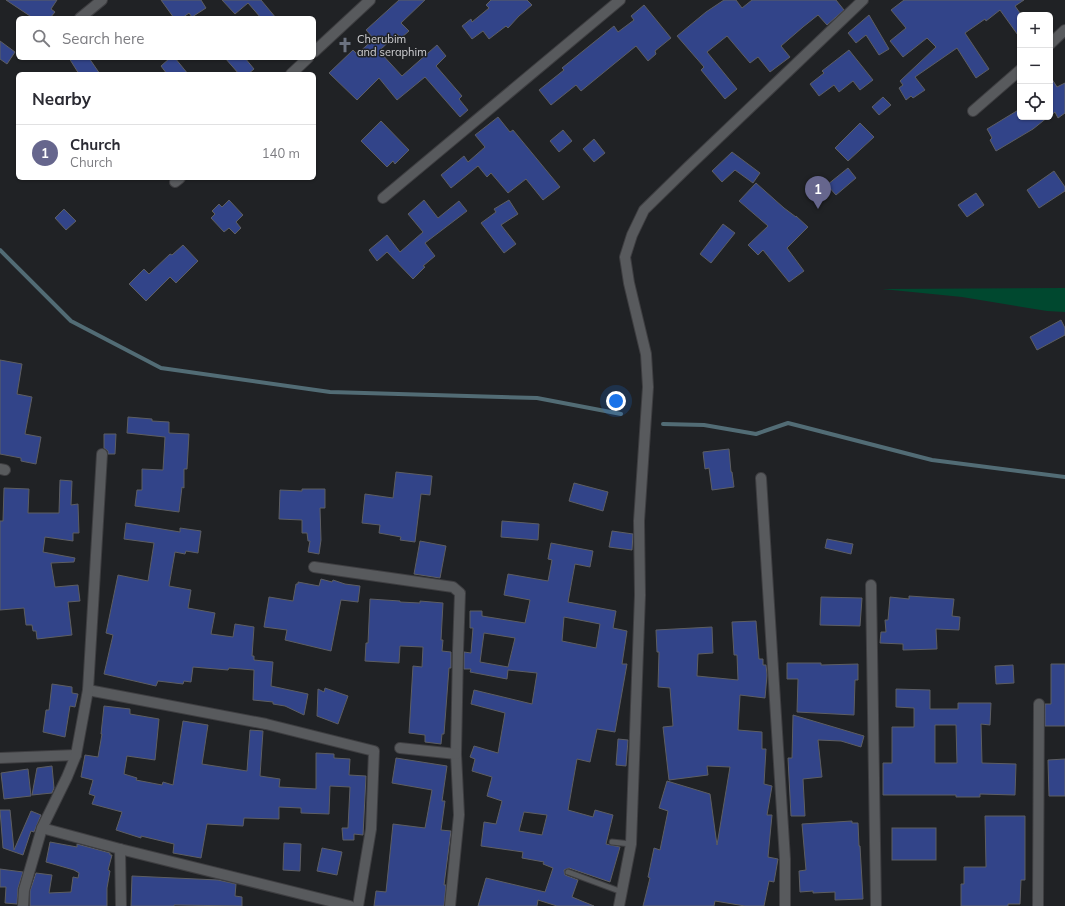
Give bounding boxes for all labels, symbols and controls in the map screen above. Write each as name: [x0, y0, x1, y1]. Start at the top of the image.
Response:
map controls: [1017, 12, 1053, 120]
button: +: [1017, 12, 1053, 48]
search box: [16, 16, 316, 60]
icon: search: [30, 27, 52, 49]
text: Search here: [62, 29, 144, 48]
place label: Cherubim and seraphim: [357, 32, 427, 59]
church icon: Cherubim and seraphim: [336, 36, 354, 54]
button: −: [1017, 48, 1053, 84]
button: locate: [1017, 84, 1053, 120]
text: Nearby: [32, 88, 91, 109]
text: Church: [70, 135, 121, 154]
text: 1: [41, 145, 49, 161]
text: 140 m: [262, 145, 300, 161]
text: Church: [70, 154, 113, 170]
pin: 1: [805, 176, 831, 209]
your location: [606, 391, 626, 411]

